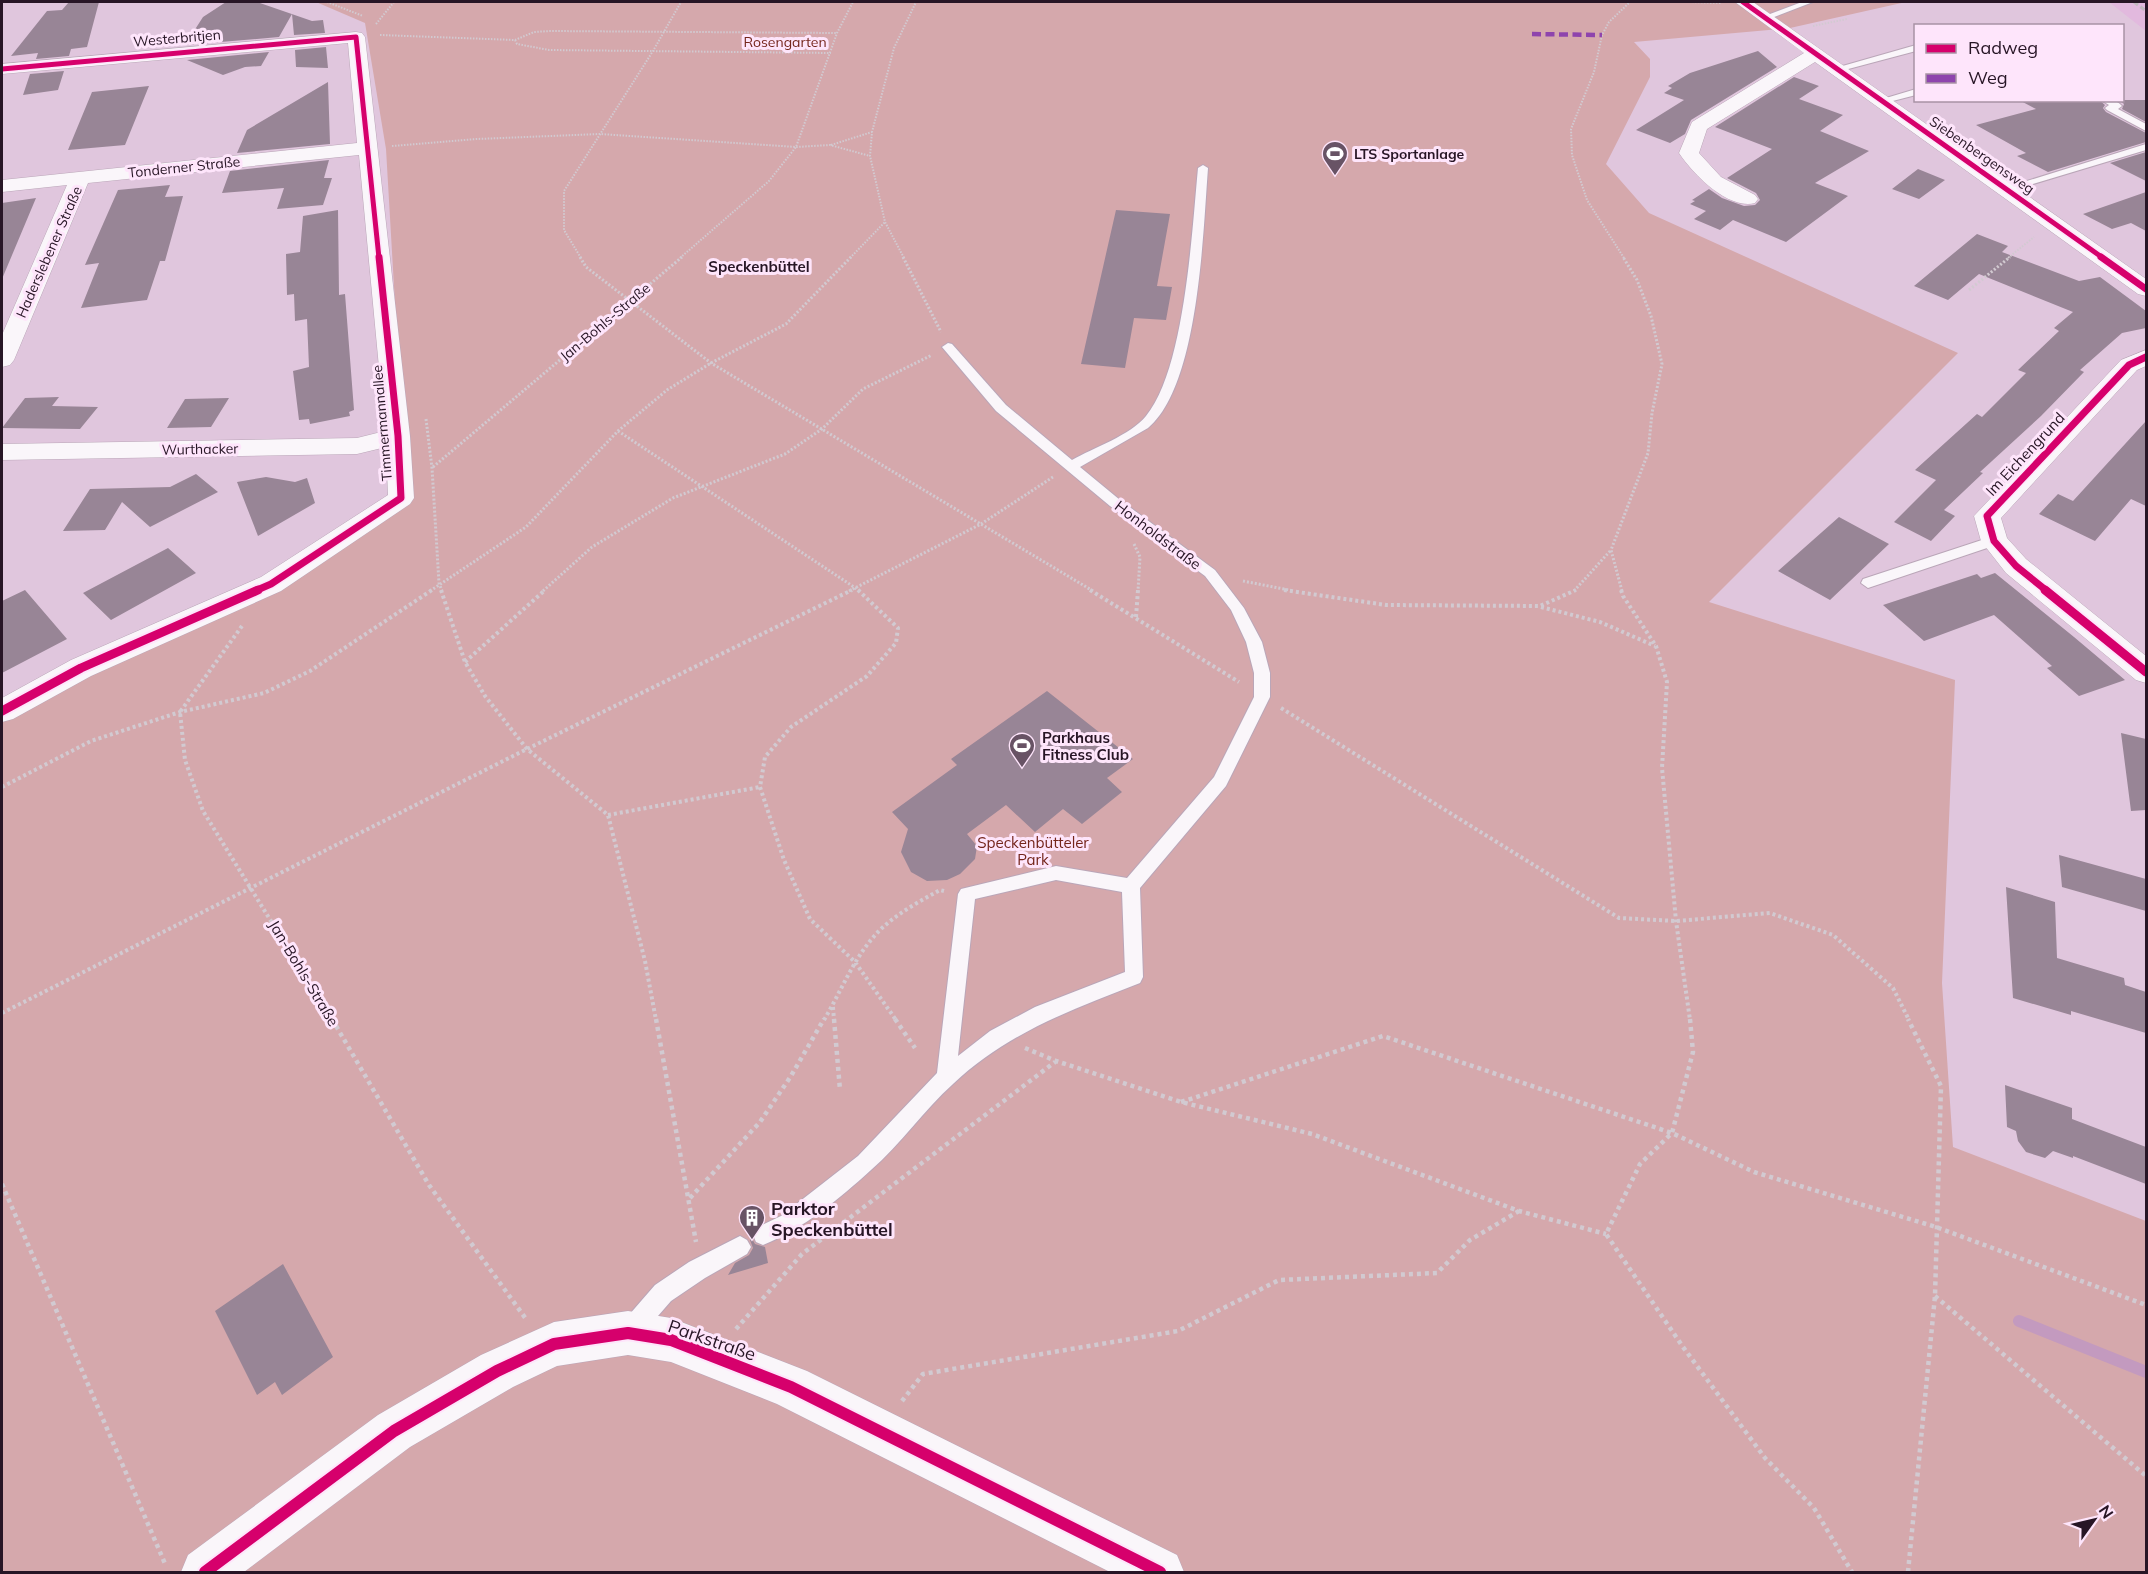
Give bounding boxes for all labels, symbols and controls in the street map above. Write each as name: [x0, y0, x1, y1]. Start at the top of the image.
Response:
legend: [1914, 24, 2124, 102]
street label: Westerbritjen: [133, 25, 221, 51]
park label: Rosengarten: [743, 33, 827, 51]
text: Radweg: [1968, 36, 2038, 59]
text: Weg: [1968, 66, 2008, 89]
street label: Siebenbergensweg: [1926, 112, 2038, 198]
sports icon: LTS Sportanlage: [1320, 139, 1350, 177]
place label: LTS Sportanlage: [1354, 145, 1465, 163]
street label: Tonderner Straße: [127, 152, 241, 182]
street label: Haderslebener Straße: [12, 183, 86, 321]
district label: Speckenbüttel: [708, 257, 810, 276]
street label: Jan-Bohls-Straße: [556, 279, 654, 365]
street label: Timmermannallee: [368, 364, 396, 482]
street label: Im Eichengrund: [1981, 408, 2069, 500]
street label: Wurthacker: [162, 439, 239, 459]
street label: Honholdstraße: [1111, 496, 1205, 574]
place label: Parkhaus Fitness Club: [1042, 728, 1129, 764]
sports icon: Parkhaus Fitness Club: [1007, 731, 1037, 769]
park label: Speckenbütteler Park: [977, 833, 1089, 869]
street label: Jan-Bohls-Straße: [265, 916, 343, 1030]
place label: Parktor Speckenbüttel: [771, 1197, 893, 1241]
building icon: Parktor Speckenbüttel: [737, 1203, 767, 1241]
street label: Parkstraße: [665, 1314, 759, 1366]
north arrow: [2064, 1490, 2124, 1550]
text: N: [2095, 1501, 2118, 1522]

